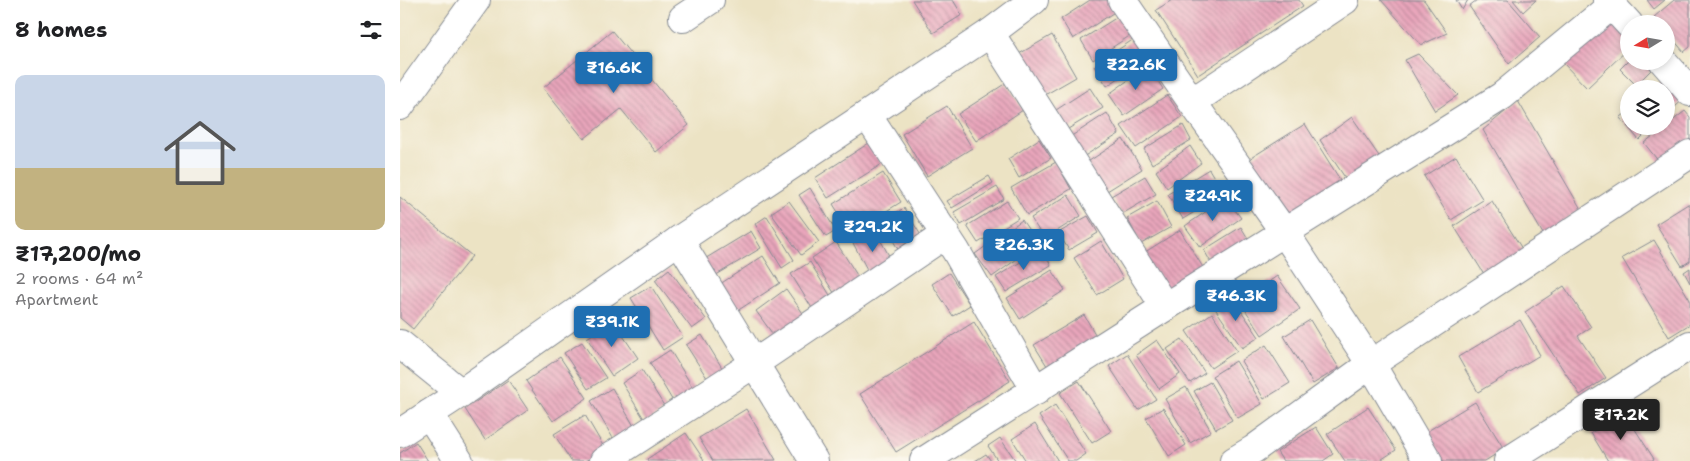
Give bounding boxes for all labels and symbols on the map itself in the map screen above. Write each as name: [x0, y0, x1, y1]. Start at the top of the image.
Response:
north arrow: [1620, 15, 1675, 70]
pin: ₹22.6K: [1095, 48, 1177, 91]
pin: ₹16.6K: [573, 52, 655, 94]
pin: ₹24.9K: [1172, 180, 1254, 222]
pin: ₹29.2K: [832, 210, 914, 253]
pin: ₹26.3K: [983, 228, 1065, 271]
pin: ₹46.3K: [1195, 280, 1277, 322]
pin: ₹39.1K: [571, 306, 653, 348]
pin: ₹17.2K: [1580, 398, 1662, 441]

